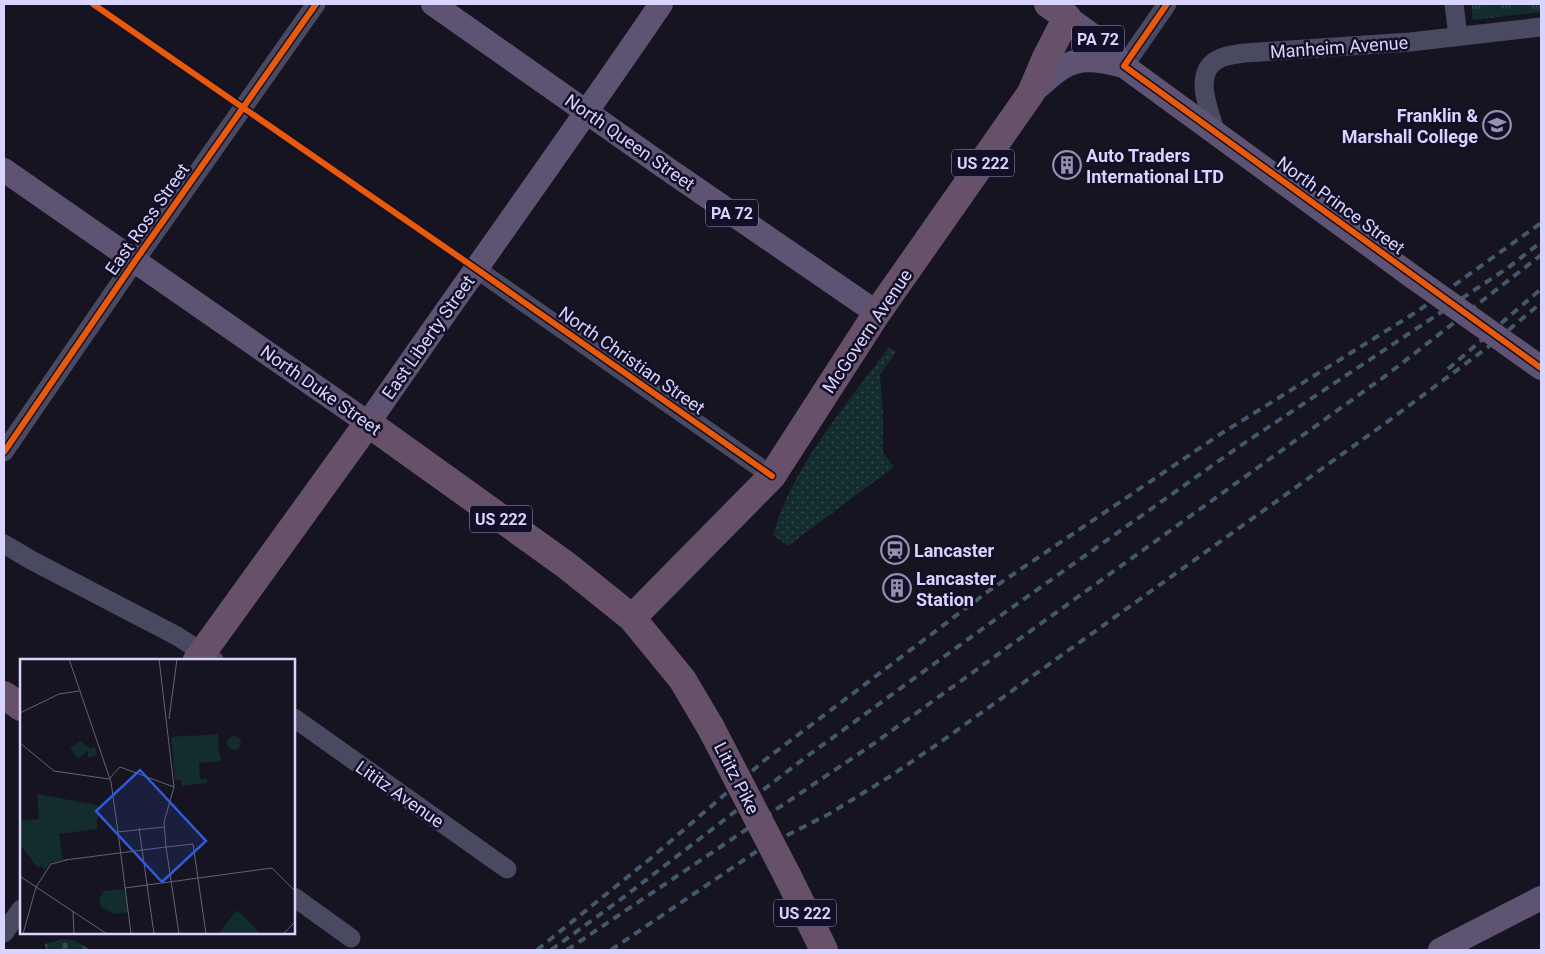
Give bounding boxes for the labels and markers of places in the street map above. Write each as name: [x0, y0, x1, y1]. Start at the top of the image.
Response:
place label: Franklin & Marshall College: [1342, 105, 1478, 147]
school or university icon: Franklin & Marshall College: [1482, 110, 1512, 140]
place label: Auto Traders International LTD: [1086, 145, 1224, 187]
building icon: Auto Traders International LTD: [1052, 150, 1082, 180]
station icon: Lancaster: [880, 535, 910, 565]
place label: Lancaster: [914, 540, 995, 561]
place label: Lancaster Station: [916, 568, 997, 610]
building icon: Lancaster Station: [882, 573, 912, 603]

